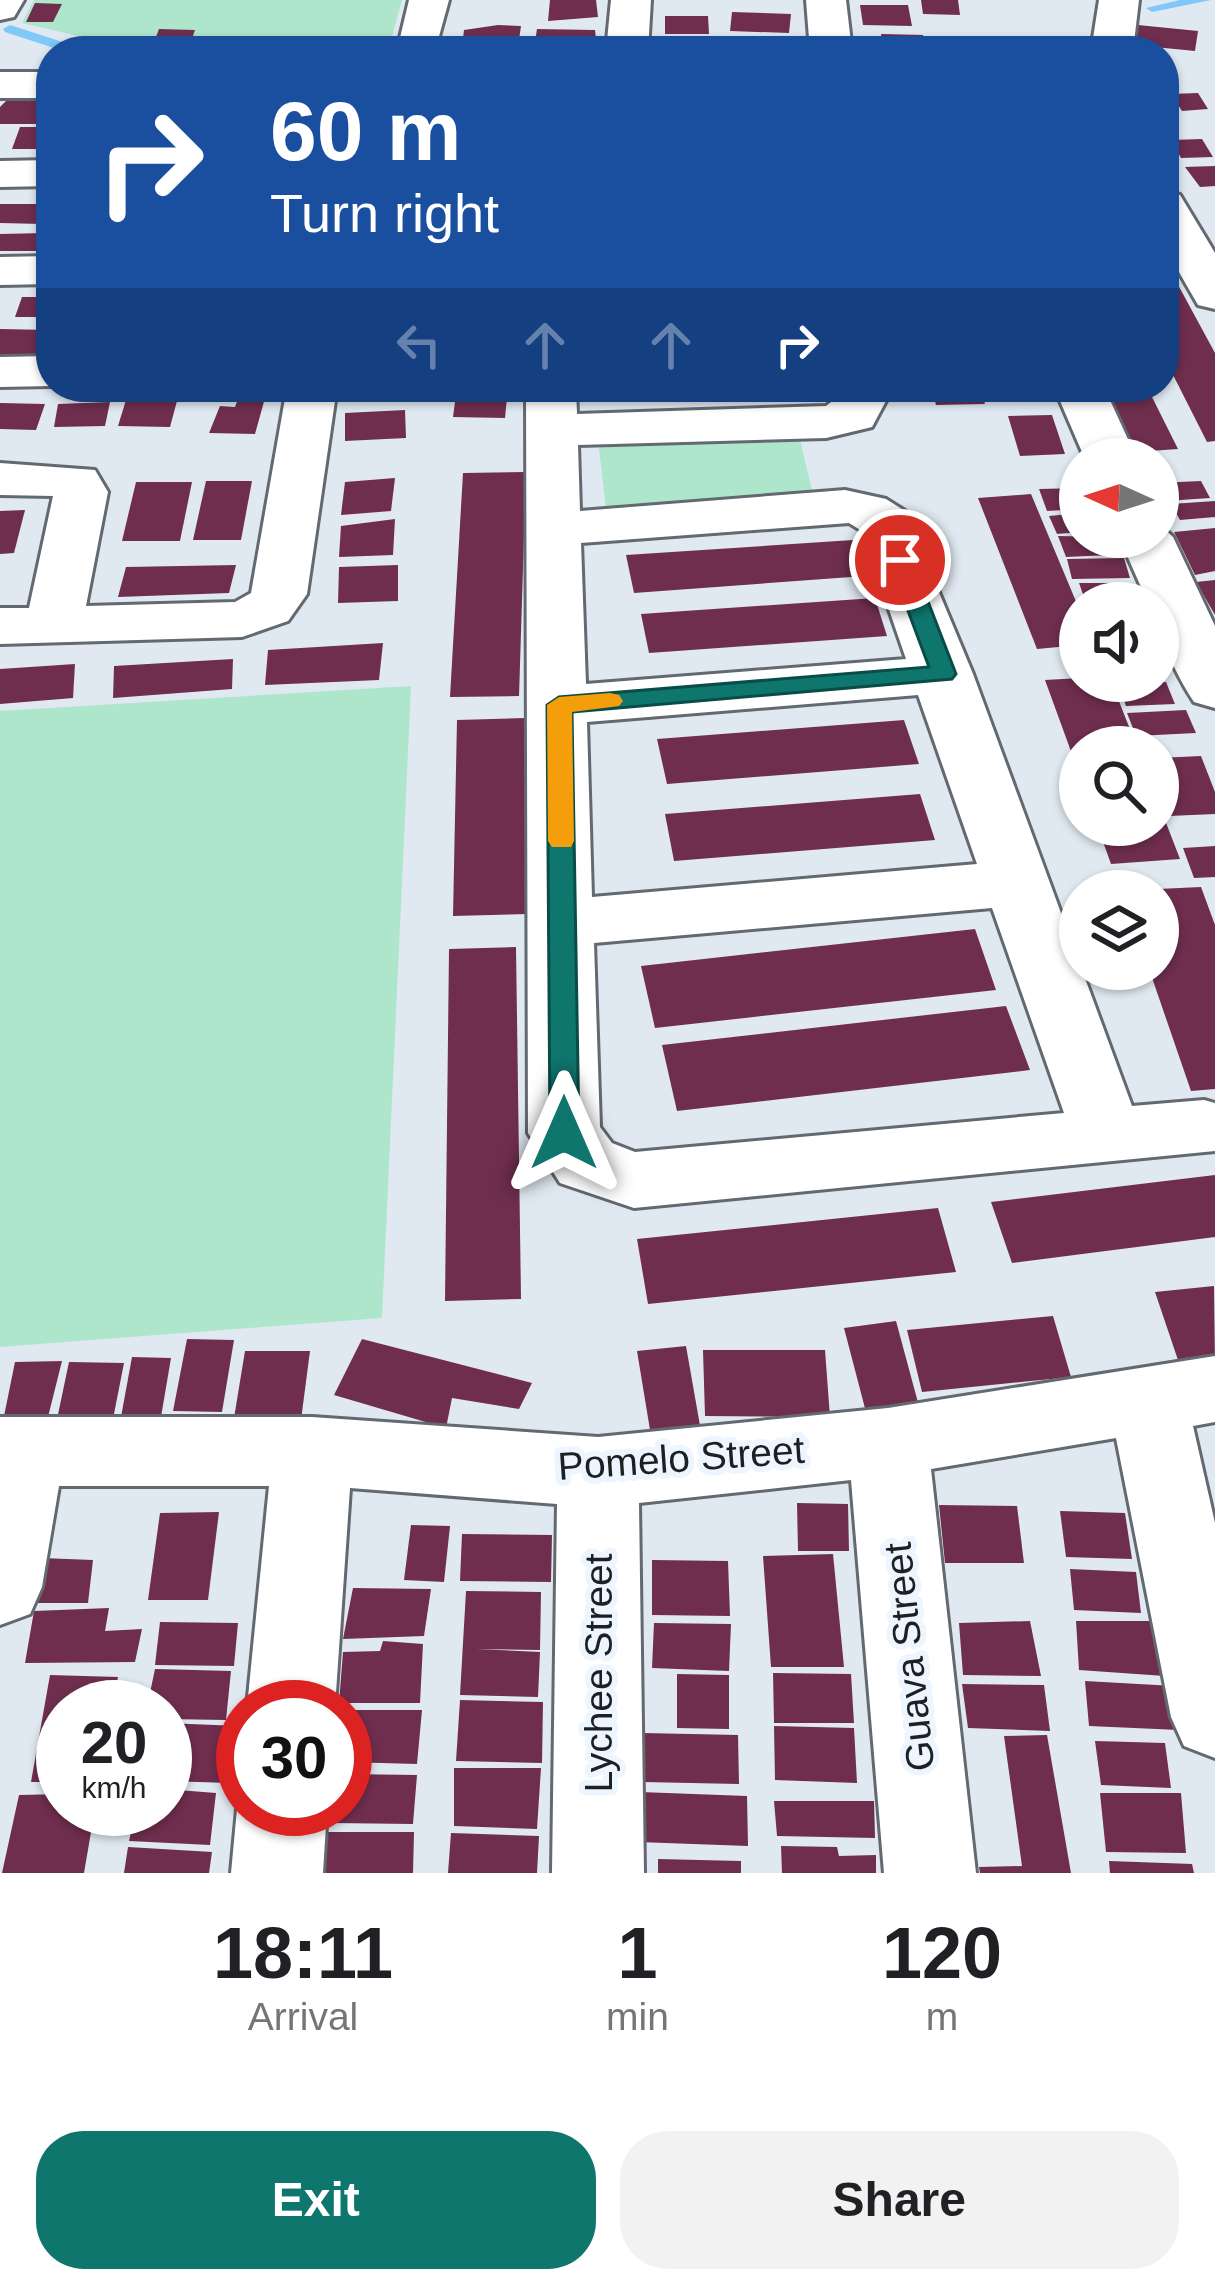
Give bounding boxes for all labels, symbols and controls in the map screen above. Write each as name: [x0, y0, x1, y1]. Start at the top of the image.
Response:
icon: right: [72, 84, 228, 240]
text: 60 m: [270, 84, 461, 178]
text: Turn right: [270, 183, 499, 243]
icon: left: [386, 312, 452, 378]
icon: ahead: [512, 312, 578, 378]
icon: ahead: [638, 312, 704, 378]
icon: right: [764, 312, 830, 378]
north arrow: [1059, 438, 1179, 558]
map controls: [1059, 438, 1179, 990]
pin: [849, 509, 951, 611]
icon: arrive: [867, 527, 933, 593]
button: sound: [1059, 582, 1179, 702]
button: search: [1059, 726, 1179, 846]
button: layers: [1059, 870, 1179, 990]
position arrow: [501, 1070, 627, 1196]
street label: Pomelo Street: [556, 1428, 806, 1488]
street label: Guava Street: [876, 1540, 942, 1774]
street label: Lychee Street: [577, 1553, 620, 1793]
speed limit sign: 30: [216, 1680, 372, 1836]
text: 20: [81, 1709, 147, 1776]
text: km/h: [81, 1771, 147, 1804]
text: 18:11: [213, 1913, 393, 1993]
text: 1: [617, 1913, 658, 1993]
text: 120: [882, 1913, 1002, 1993]
text: Arrival: [248, 1995, 358, 2038]
text: min: [606, 1995, 669, 2038]
text: m: [926, 1995, 958, 2038]
button: Exit: [36, 2131, 596, 2269]
button: Share: [620, 2131, 1179, 2269]

